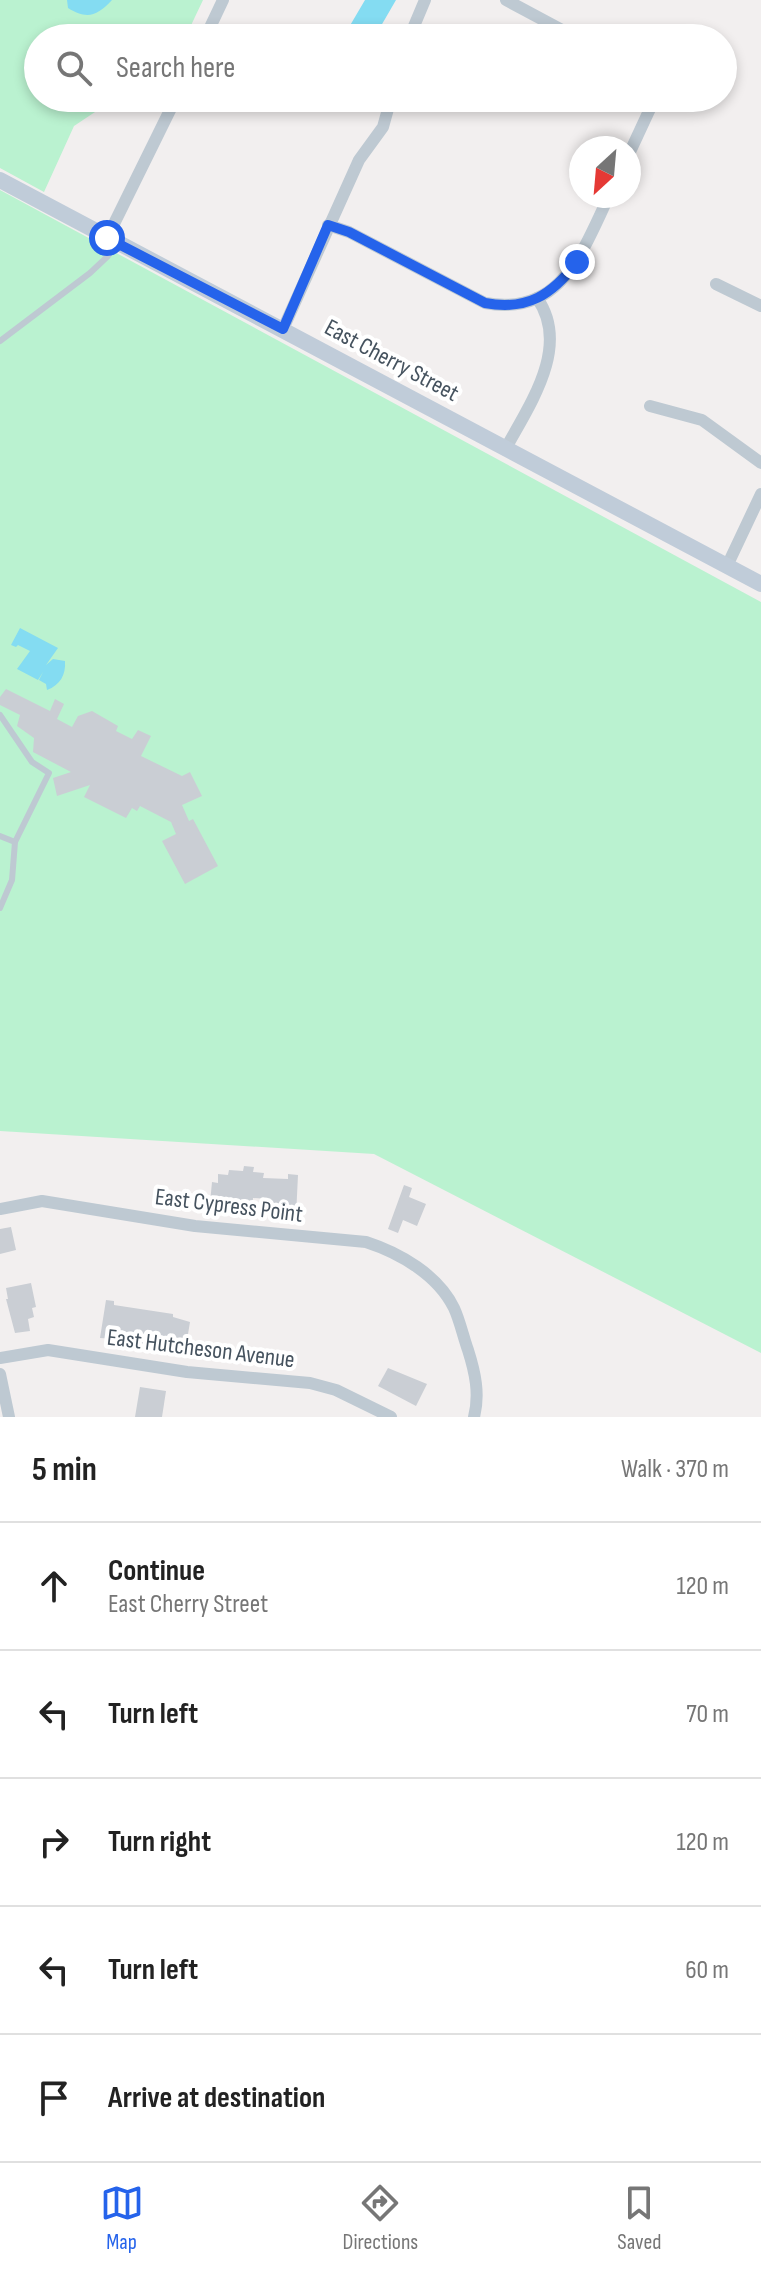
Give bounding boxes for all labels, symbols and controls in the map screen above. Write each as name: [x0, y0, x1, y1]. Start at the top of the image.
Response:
search box: [24, 24, 737, 112]
icon: search: [52, 46, 96, 90]
text: Search here: [116, 50, 235, 86]
north arrow: [569, 136, 641, 208]
route start: [89, 220, 125, 256]
route end: [559, 244, 595, 280]
street label: East Cherry Street: [320, 313, 464, 408]
street label: East Cypress Point: [153, 1182, 304, 1229]
street label: East Hutcheson Avenue: [106, 1323, 296, 1374]
text: 5 min: [32, 1449, 97, 1490]
text: Walk · 370 m: [621, 1454, 729, 1485]
text: Continue: [108, 1553, 205, 1589]
icon: ahead: [32, 1564, 76, 1608]
text: 120 m: [676, 1571, 729, 1602]
text: East Cherry Street: [108, 1589, 268, 1620]
icon: left: [32, 1692, 76, 1736]
text: Turn left: [108, 1696, 198, 1732]
text: 70 m: [686, 1699, 729, 1730]
icon: right: [32, 1820, 76, 1864]
text: Turn right: [108, 1824, 211, 1860]
text: 120 m: [676, 1827, 729, 1858]
icon: left: [32, 1948, 76, 1992]
text: Turn left: [108, 1952, 198, 1988]
text: 60 m: [685, 1955, 729, 1986]
icon: arrive: [32, 2076, 76, 2120]
text: Arrive at destination: [108, 2080, 325, 2116]
tab: Map: [100, 2181, 144, 2256]
tab: Directions: [343, 2181, 418, 2256]
tab: Saved: [617, 2181, 661, 2256]

